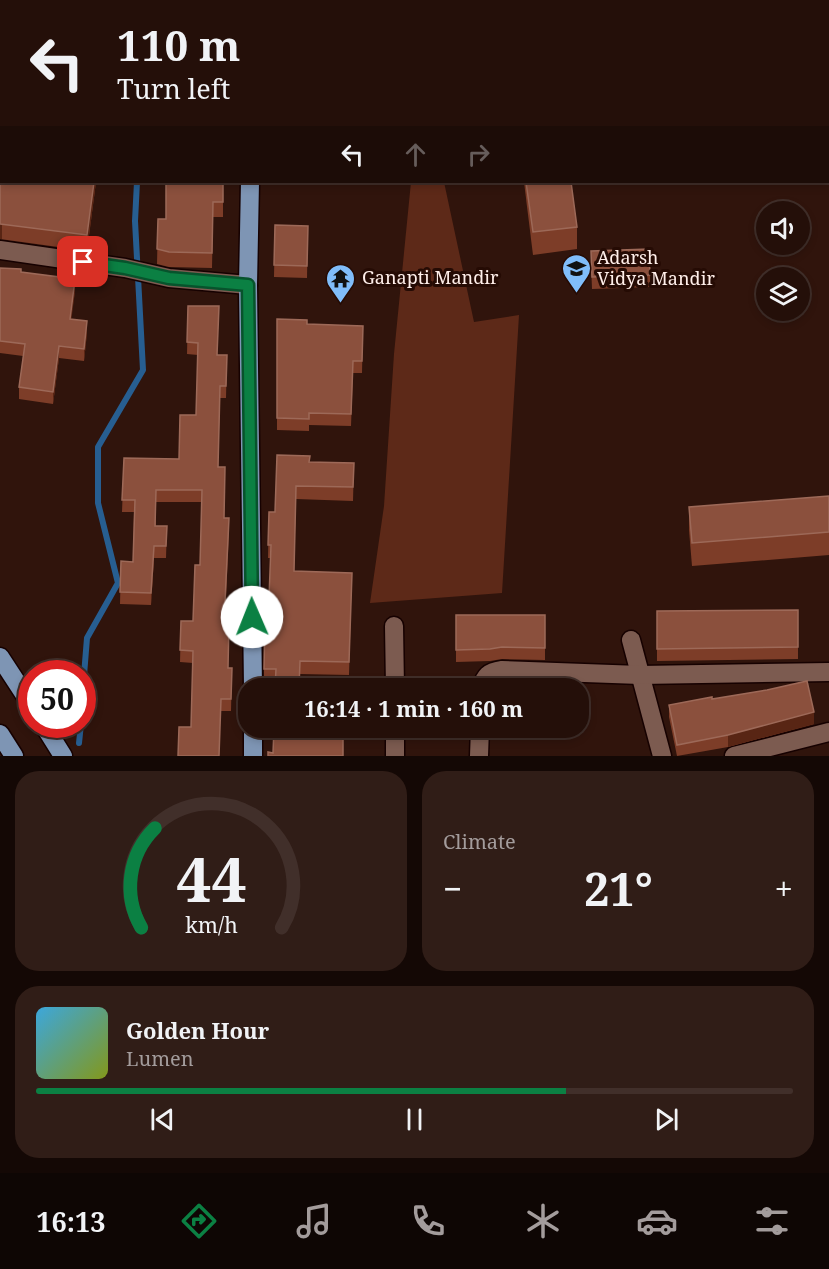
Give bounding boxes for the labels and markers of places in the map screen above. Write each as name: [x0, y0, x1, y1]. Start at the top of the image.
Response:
pin: [57, 236, 108, 287]
place label: Adarsh Vidya Mandir: [597, 245, 715, 290]
school or university icon: Adarsh Vidya Mandir: [560, 252, 592, 294]
temple icon: Ganapti Mandir: [325, 262, 357, 304]
place label: Ganapti Mandir: [362, 265, 499, 289]

